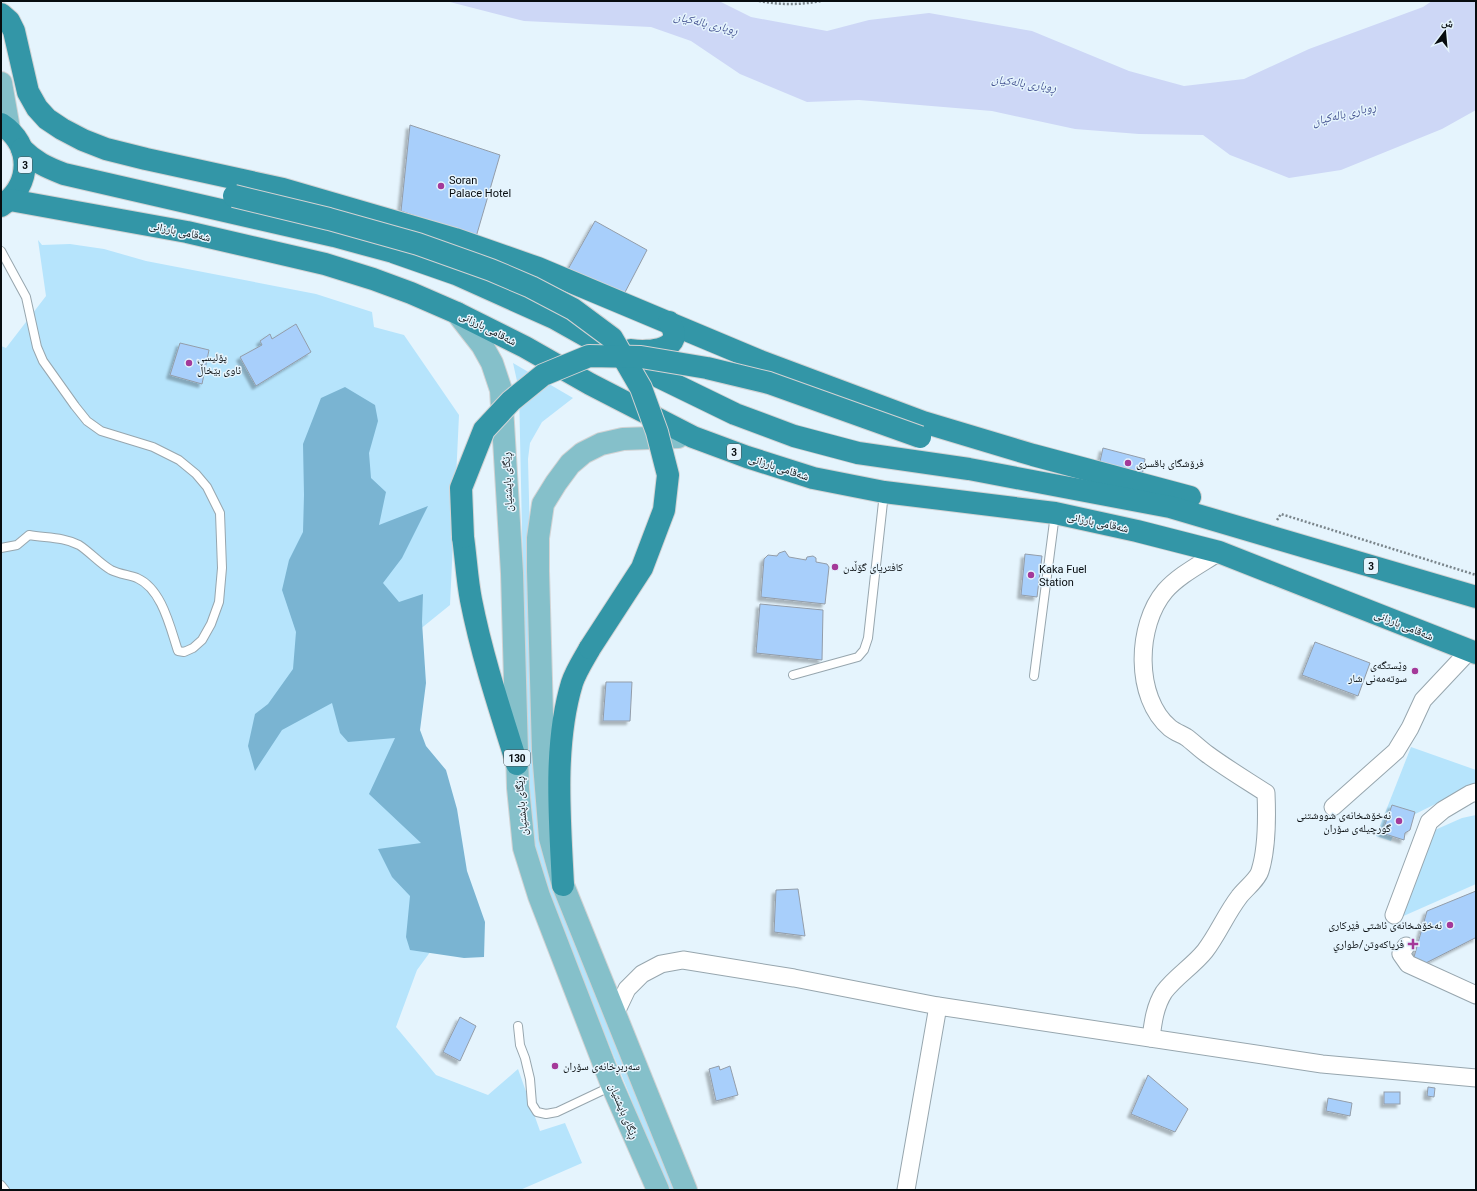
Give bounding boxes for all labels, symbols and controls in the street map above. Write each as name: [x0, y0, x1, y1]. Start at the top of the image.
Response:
water label: ڕوباری بالەکیان: [672, 9, 740, 40]
north arrow: [1425, 12, 1465, 52]
text: ش: [1440, 15, 1455, 32]
water label: ڕوباری بالەکیان: [990, 72, 1058, 97]
water label: ڕوباری بالەکیان: [1311, 99, 1378, 131]
road number: 3: [18, 157, 32, 173]
place label: Soran Palace Hotel: [449, 174, 511, 200]
marker: Soran Palace Hotel: [436, 181, 446, 191]
street label: شەقامی بارزانی: [148, 219, 212, 244]
street label: شەقامی بارزانی: [457, 308, 519, 348]
place label: پۆلیسی ئاوی بێخاڵ: [197, 351, 241, 377]
marker: پۆلیسی ئاوی بێخاڵ: [184, 358, 194, 368]
road number: 3: [727, 444, 741, 460]
street label: ڕێگای باپشتیان: [499, 452, 518, 512]
street label: شەقامی بارزانی: [747, 452, 811, 483]
place label: فرۆشگای باقسری: [1136, 457, 1204, 470]
marker: فرۆشگای باقسری: [1123, 458, 1133, 468]
street label: شەقامی بارزانی: [1066, 510, 1130, 535]
road number: 3: [1364, 558, 1378, 574]
place label: کافتریای گۆڵدن: [843, 560, 904, 574]
marker: کافتریای گۆڵدن: [830, 562, 840, 572]
place label: Kaka Fuel Station: [1039, 563, 1087, 589]
marker: Kaka Fuel Station: [1026, 570, 1036, 580]
street label: شەقامی بارزانی: [1372, 608, 1435, 643]
place label: وێستگەی سوتەمەنی شار: [1347, 659, 1407, 685]
marker: وێستگەی سوتەمەنی شار: [1410, 666, 1420, 676]
road number: 130: [504, 750, 530, 766]
street label: ڕێگای باپشتیان: [512, 776, 533, 836]
place label: نەخۆشخانەی شووشتنی گورچیلەی سۆران: [1296, 809, 1391, 835]
marker: نەخۆشخانەی شووشتنی گورچیلەی سۆران: [1394, 816, 1404, 826]
place label: نەخۆشخانەی ئاشتی فێرکاری: [1328, 919, 1442, 932]
marker: نەخۆشخانەی ئاشتی فێرکاری: [1445, 920, 1455, 930]
place label: فریاکەوتن/طواري: [1333, 938, 1404, 953]
marker: فریاکەوتن/طواري: [1407, 938, 1419, 950]
place label: سەربڕخانەی سۆران: [563, 1060, 640, 1075]
marker: سەربڕخانەی سۆران: [550, 1061, 560, 1071]
street label: ڕێگای باپشتیان: [604, 1081, 641, 1142]

